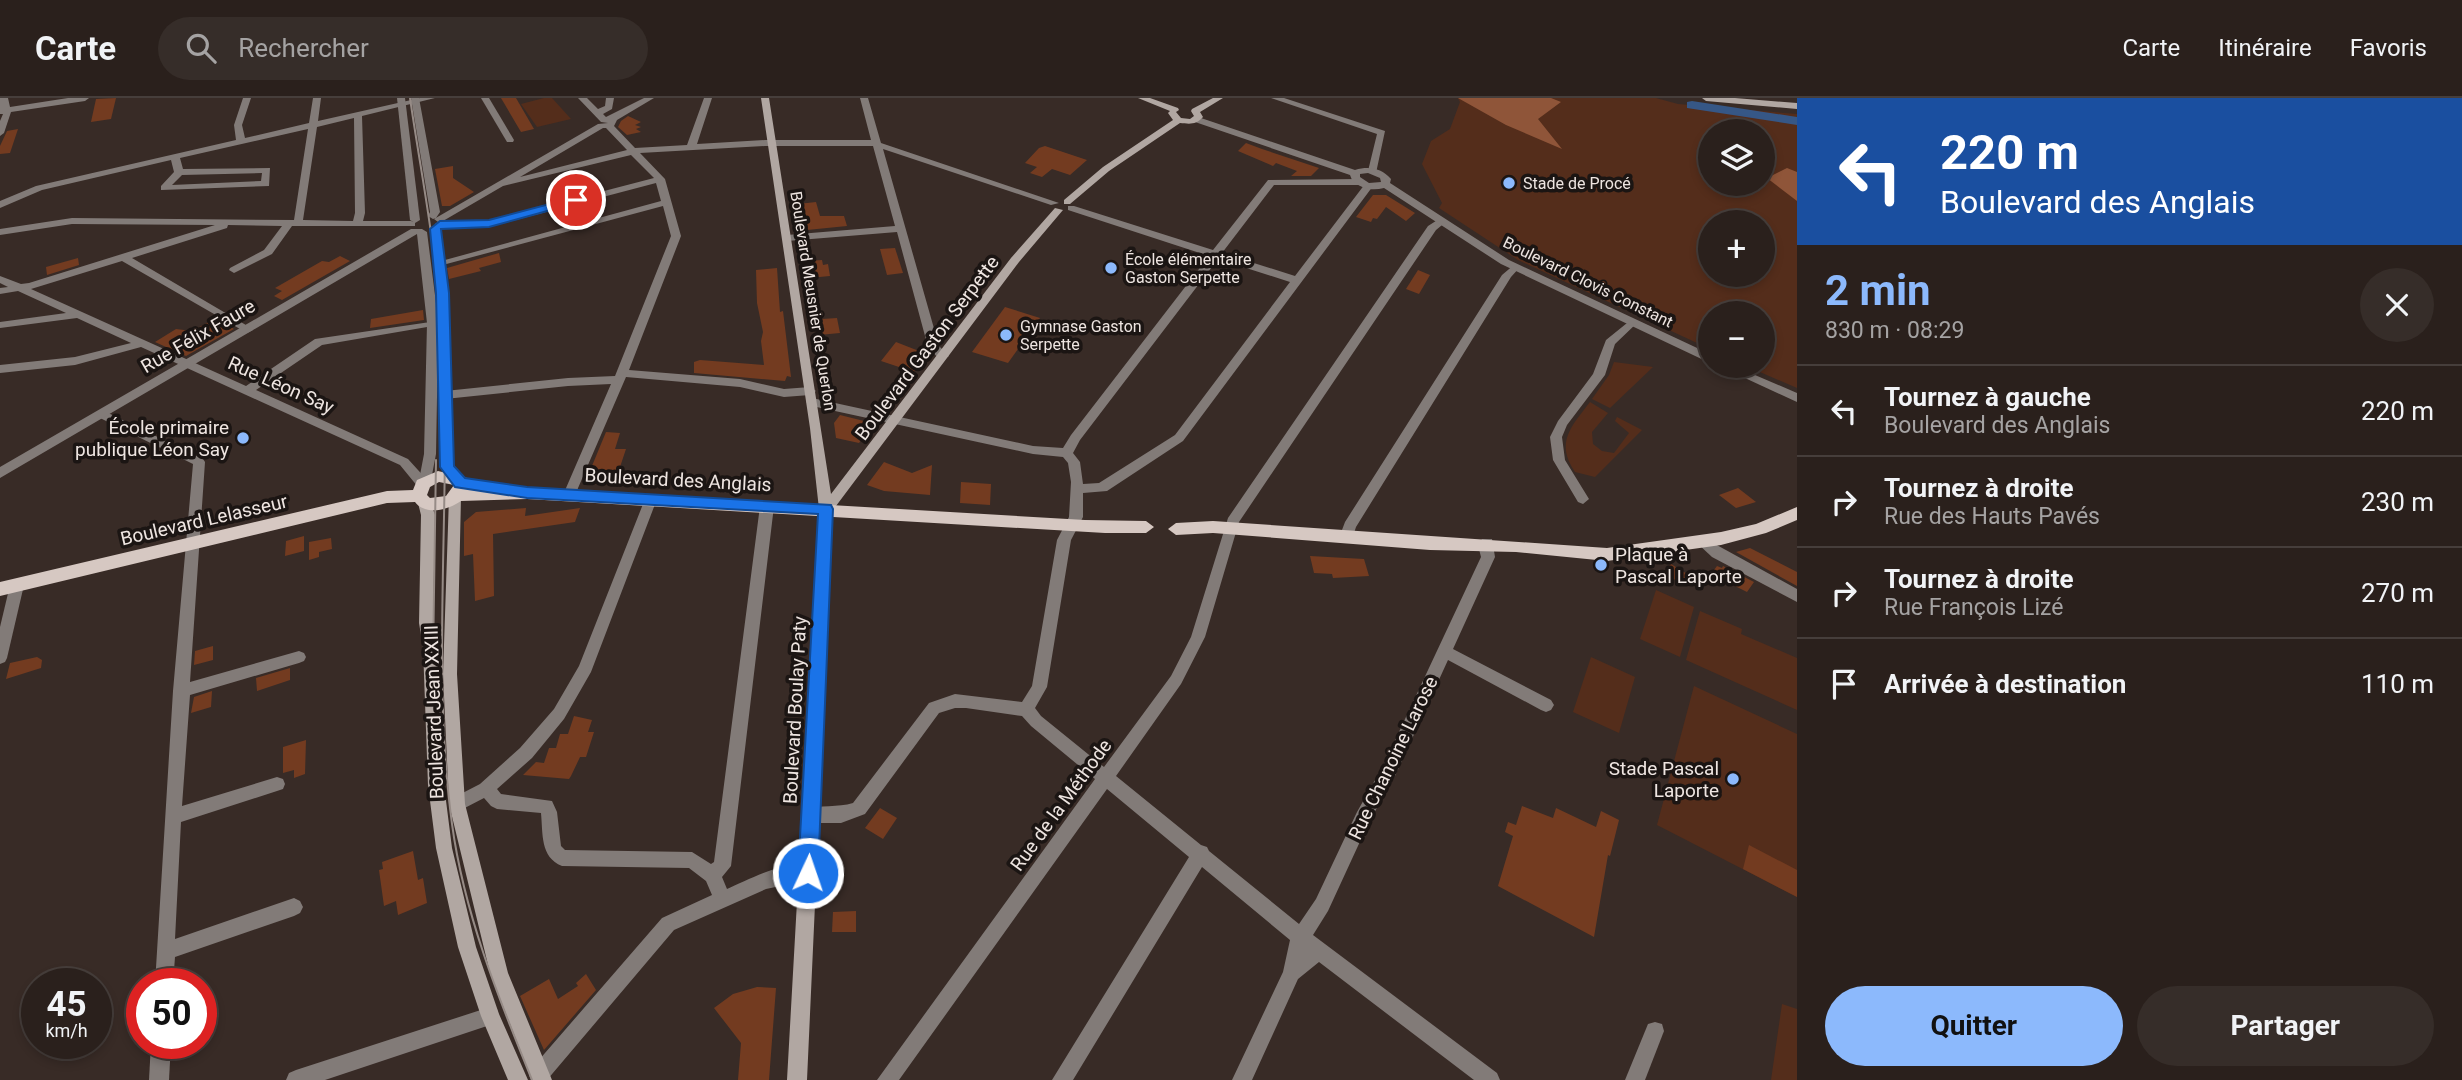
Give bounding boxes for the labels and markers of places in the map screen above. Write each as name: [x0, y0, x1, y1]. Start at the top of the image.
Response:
pin: [546, 170, 606, 230]
place label: Stade de Procé: [1523, 174, 1631, 193]
marker: Stade de Procé: [1501, 175, 1517, 191]
place label: École élémentaire Gaston Serpette: [1125, 250, 1252, 287]
marker: École élémentaire Gaston Serpette: [1103, 260, 1119, 276]
place label: Gymnase Gaston Serpette: [1020, 317, 1142, 354]
marker: Gymnase Gaston Serpette: [998, 327, 1014, 343]
place label: École primaire publique Léon Say: [75, 416, 229, 461]
marker: École primaire publique Léon Say: [235, 430, 251, 446]
place label: Plaque à Pascal Laporte: [1615, 543, 1742, 588]
marker: Plaque à Pascal Laporte: [1593, 557, 1609, 573]
place label: Stade Pascal Laporte: [1609, 757, 1719, 802]
marker: Stade Pascal Laporte: [1725, 771, 1741, 787]

